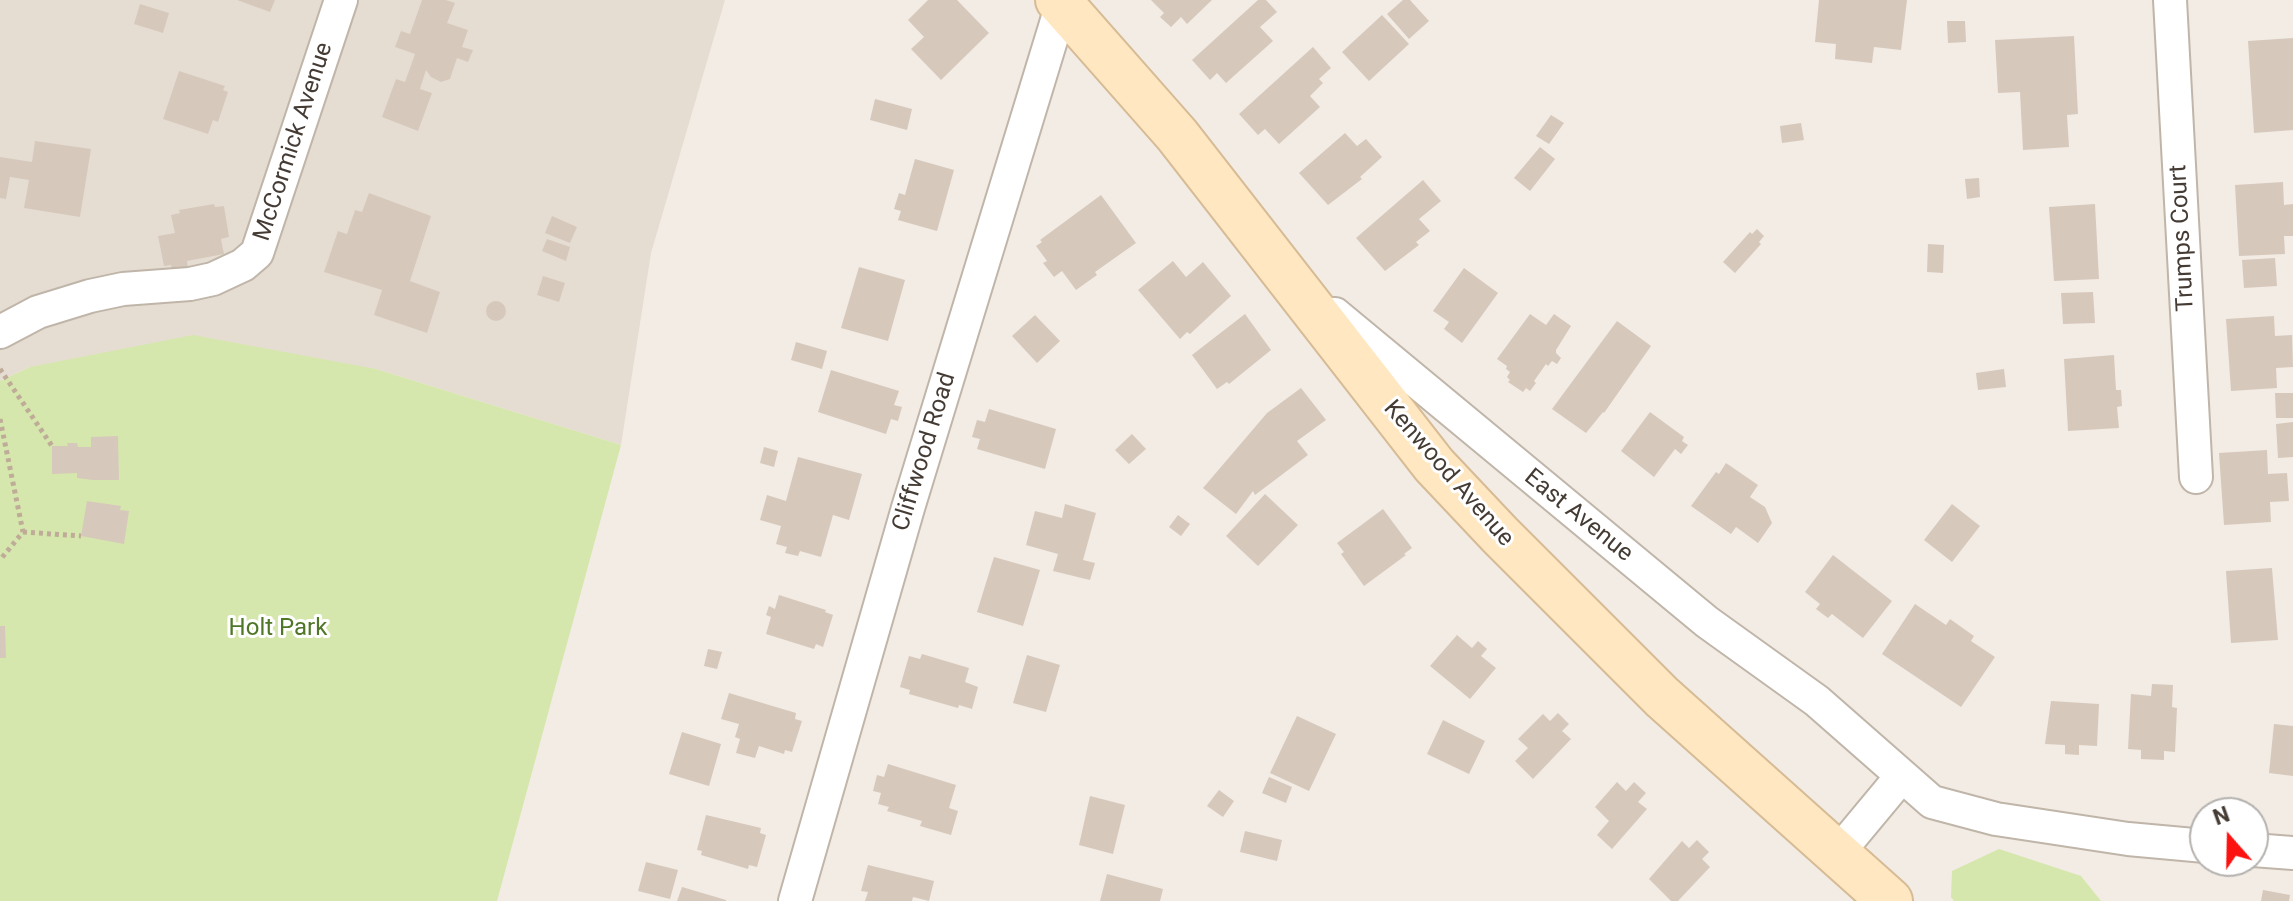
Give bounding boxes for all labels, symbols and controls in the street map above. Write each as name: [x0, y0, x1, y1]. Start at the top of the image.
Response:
street label: McCormick Avenue: [248, 39, 340, 245]
street label: Trumps Court: [2165, 164, 2201, 312]
street label: Cliffwood Road: [887, 369, 963, 535]
street label: Kenwood Avenue: [1377, 395, 1519, 553]
street label: East Avenue: [1518, 463, 1638, 569]
park label: Holt Park: [229, 615, 327, 643]
north arrow: [2189, 797, 2269, 877]
text: N: [2210, 801, 2233, 830]

